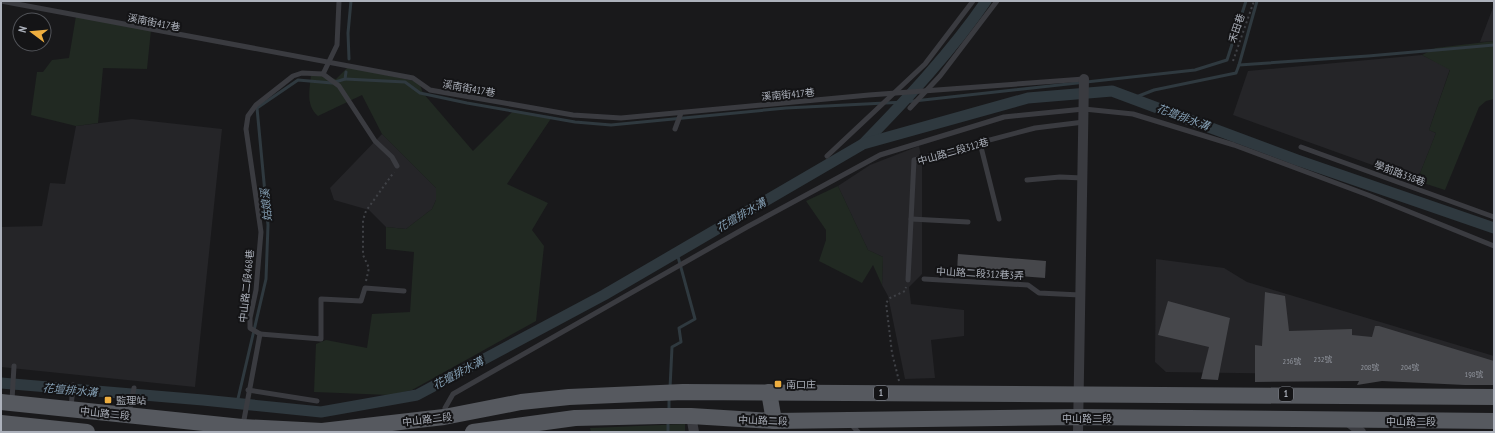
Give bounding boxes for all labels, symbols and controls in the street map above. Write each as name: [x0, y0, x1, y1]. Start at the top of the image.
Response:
street label: 溪南街417巷: [126, 11, 181, 34]
north arrow: [12, 12, 52, 52]
street label: 禾田巷: [1225, 12, 1248, 44]
text: N: [15, 24, 30, 34]
street label: 溪南街417巷: [441, 77, 496, 100]
street label: 溪南街417巷: [761, 86, 815, 103]
water label: 花壇排水溝: [1155, 101, 1213, 134]
street label: 中山路二段312巷: [916, 135, 990, 168]
street label: 學前路338巷: [1372, 158, 1427, 189]
water label: 姑娘溪: [257, 186, 274, 222]
water label: 花壇排水溝: [714, 194, 770, 235]
street label: 中山路二段468巷: [236, 249, 257, 323]
street label: 中山路二段312巷3弄: [936, 265, 1024, 282]
water label: 花壇排水溝: [430, 353, 487, 392]
house number: 232號: [1314, 354, 1332, 364]
house number: 236號: [1283, 356, 1301, 366]
house number: 208號: [1361, 362, 1379, 372]
house number: 204號: [1401, 362, 1419, 372]
house number: 198號: [1465, 369, 1483, 379]
place label: 南口庄: [786, 378, 816, 391]
marker: 南口庄: [773, 379, 783, 389]
water label: 花壇排水溝: [42, 381, 100, 400]
road number: 1: [874, 386, 888, 400]
road number: 1: [1279, 387, 1293, 401]
place label: 監理站: [116, 394, 146, 407]
marker: 監理站: [103, 395, 113, 405]
street label: 中山路二段: [79, 404, 130, 423]
street label: 中山路二段: [401, 410, 453, 429]
street label: 中山路二段: [1062, 412, 1112, 425]
street label: 中山路二段: [738, 413, 788, 428]
street label: 中山路二段: [1386, 415, 1436, 428]

